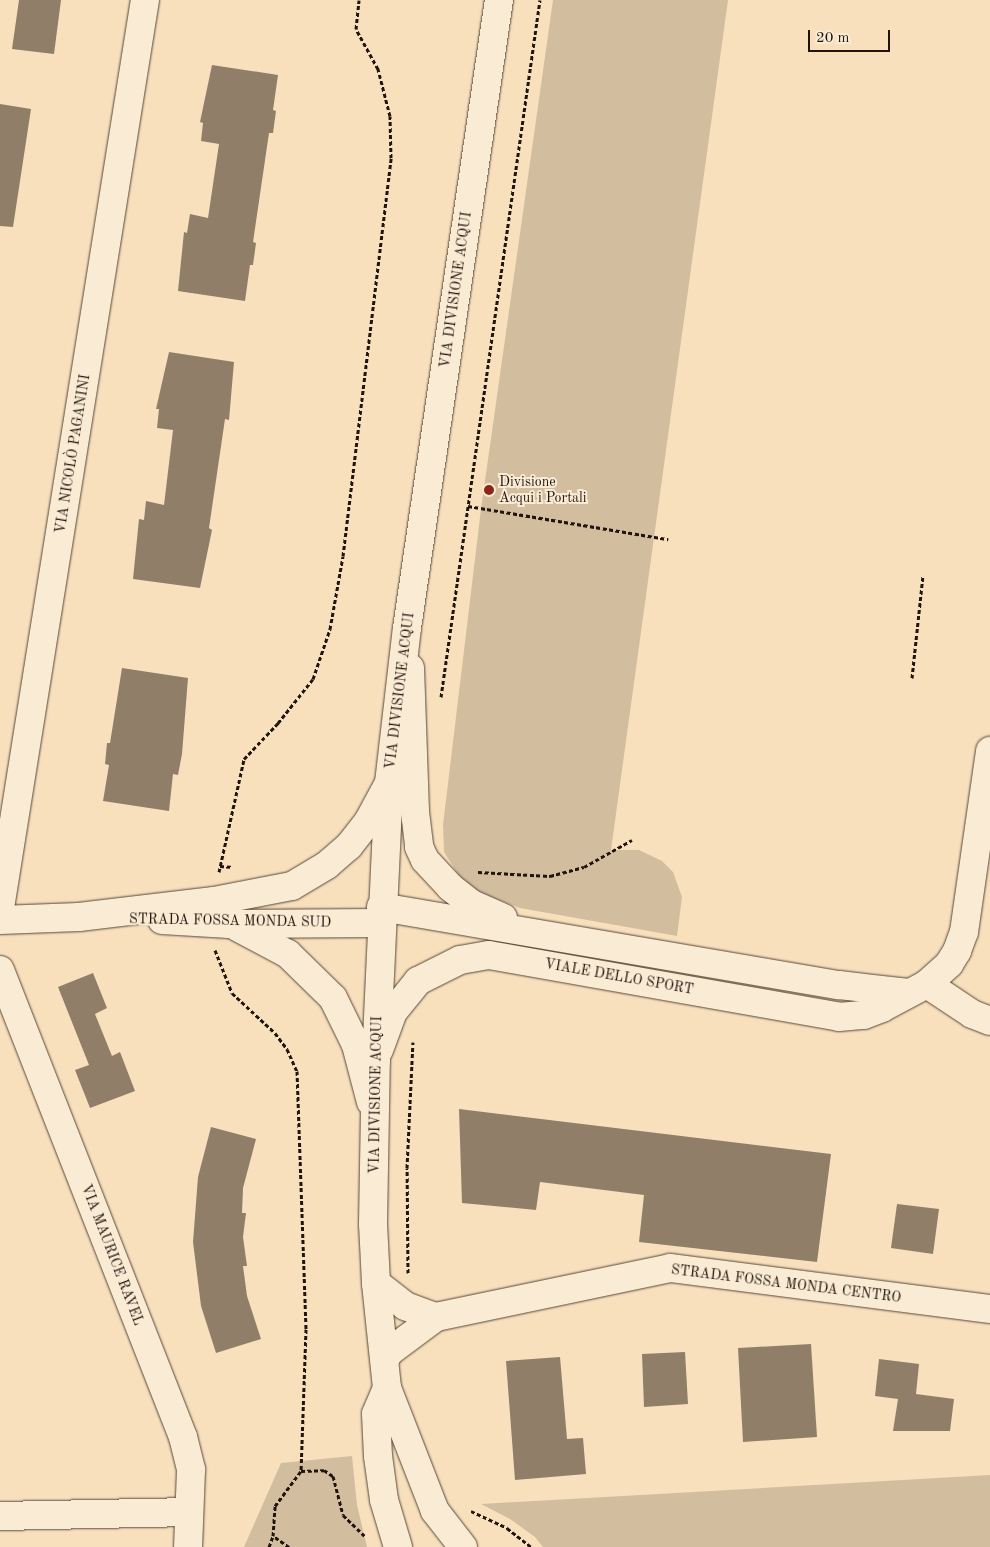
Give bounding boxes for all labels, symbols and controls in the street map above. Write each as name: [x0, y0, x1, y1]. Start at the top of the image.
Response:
scale bar: [810, 20, 892, 52]
text: 20 m: [816, 31, 850, 46]
street label: VIA DIVISIONE ACQUI: [437, 211, 475, 369]
street label: VIA NICOLÒ PAGANINI: [52, 373, 94, 535]
place label: Divisione Acqui i Portali: [499, 474, 587, 507]
marker: Divisione Acqui i Portali: [483, 484, 495, 496]
street label: VIA DIVISIONE ACQUI: [382, 612, 418, 770]
street label: STRADA FOSSA MONDA SUD: [129, 911, 331, 931]
street label: VIALE DELLO SPORT: [543, 956, 695, 998]
street label: VIA DIVISIONE ACQUI: [366, 1016, 386, 1174]
street label: VIA MAURICE RAVEL: [77, 1182, 147, 1328]
street label: STRADA FOSSA MONDA CENTRO: [670, 1262, 902, 1306]

